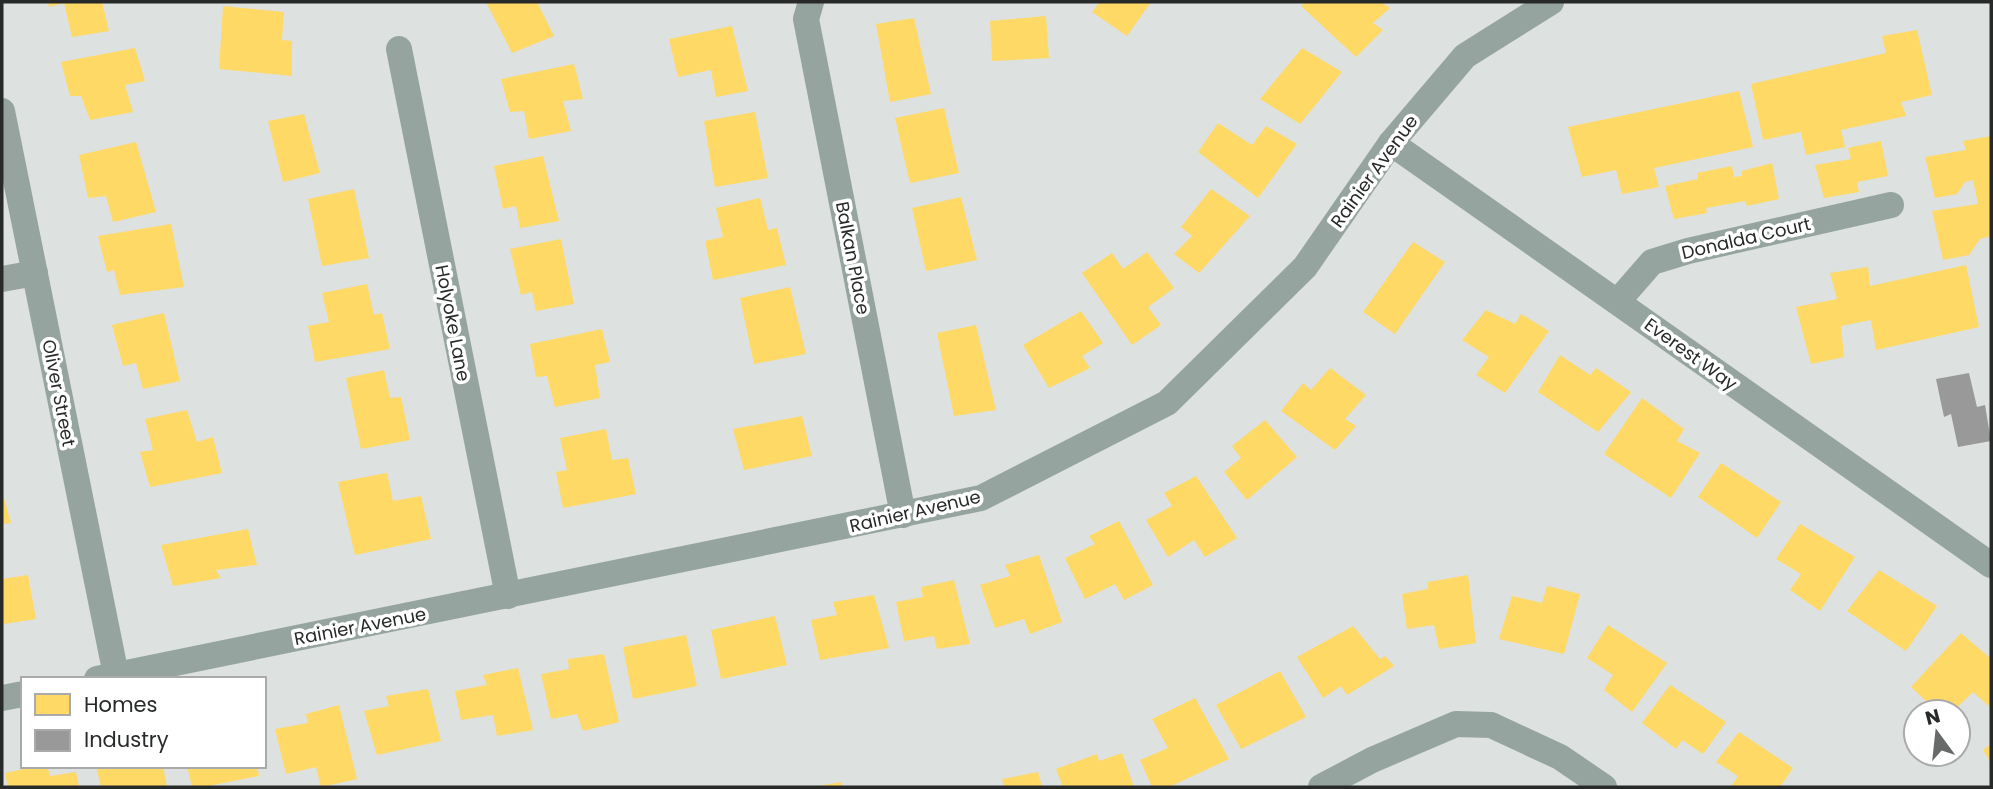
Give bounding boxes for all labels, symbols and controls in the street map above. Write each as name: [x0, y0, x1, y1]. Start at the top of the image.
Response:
street label: Rainier Avenue: [1325, 110, 1423, 232]
street label: Balkan Place: [830, 199, 876, 317]
street label: Donalda Court: [1679, 211, 1813, 265]
street label: Holyoke Lane: [429, 263, 477, 383]
street label: Everest Way: [1640, 312, 1742, 396]
street label: Oliver Street: [36, 337, 82, 449]
street label: Rainier Avenue: [847, 484, 983, 538]
street label: Rainier Avenue: [292, 601, 428, 651]
legend: [21, 677, 266, 768]
text: Homes: [84, 690, 158, 719]
north arrow: [1902, 698, 1972, 768]
text: N: [1922, 702, 1943, 732]
text: Industry: [84, 725, 169, 754]

